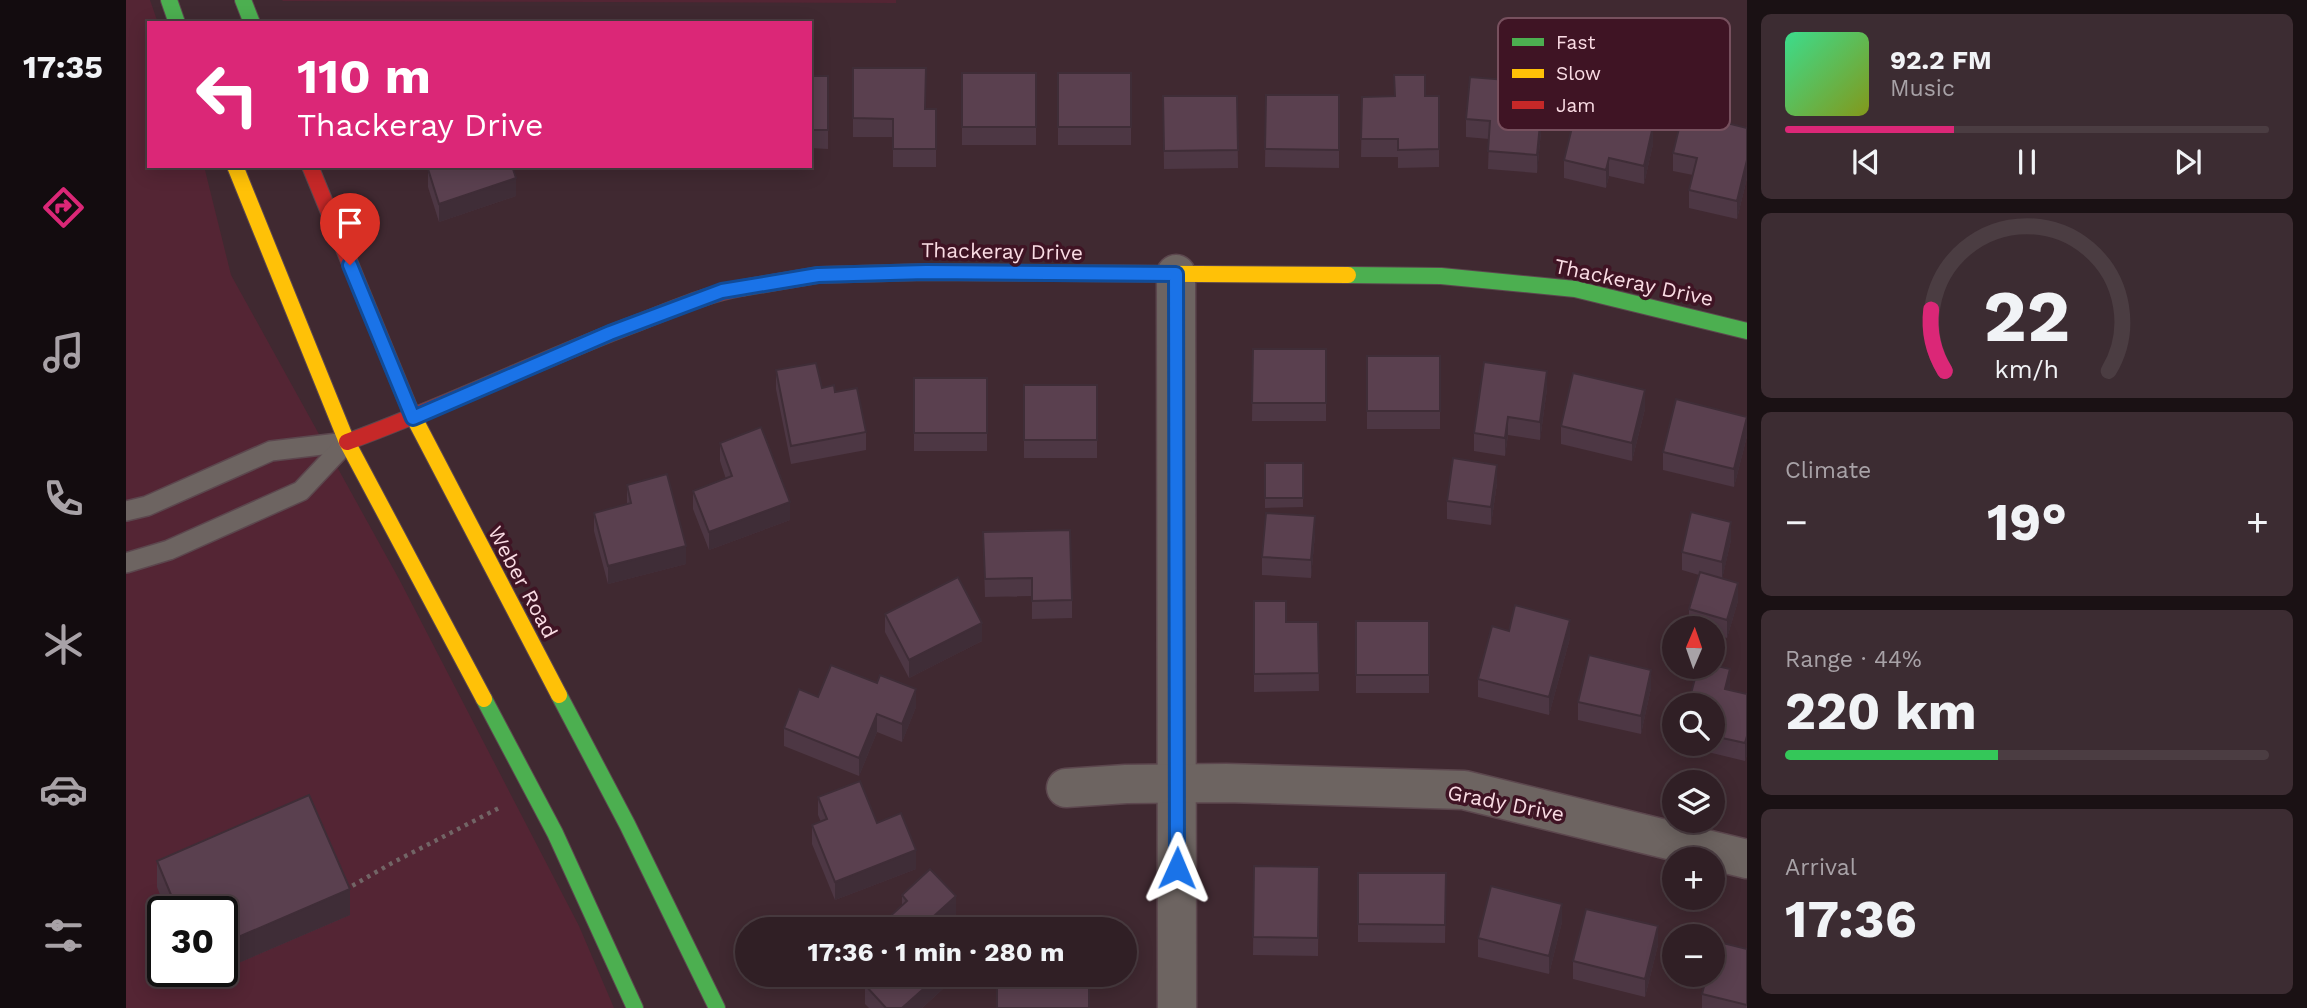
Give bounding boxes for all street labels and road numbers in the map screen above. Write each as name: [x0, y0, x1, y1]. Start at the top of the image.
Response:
street label: Thackeray Drive: [921, 237, 1083, 265]
street label: Thackeray Drive: [1552, 253, 1716, 311]
street label: Weber Road: [483, 522, 563, 642]
street label: Grady Drive: [1446, 779, 1566, 827]

